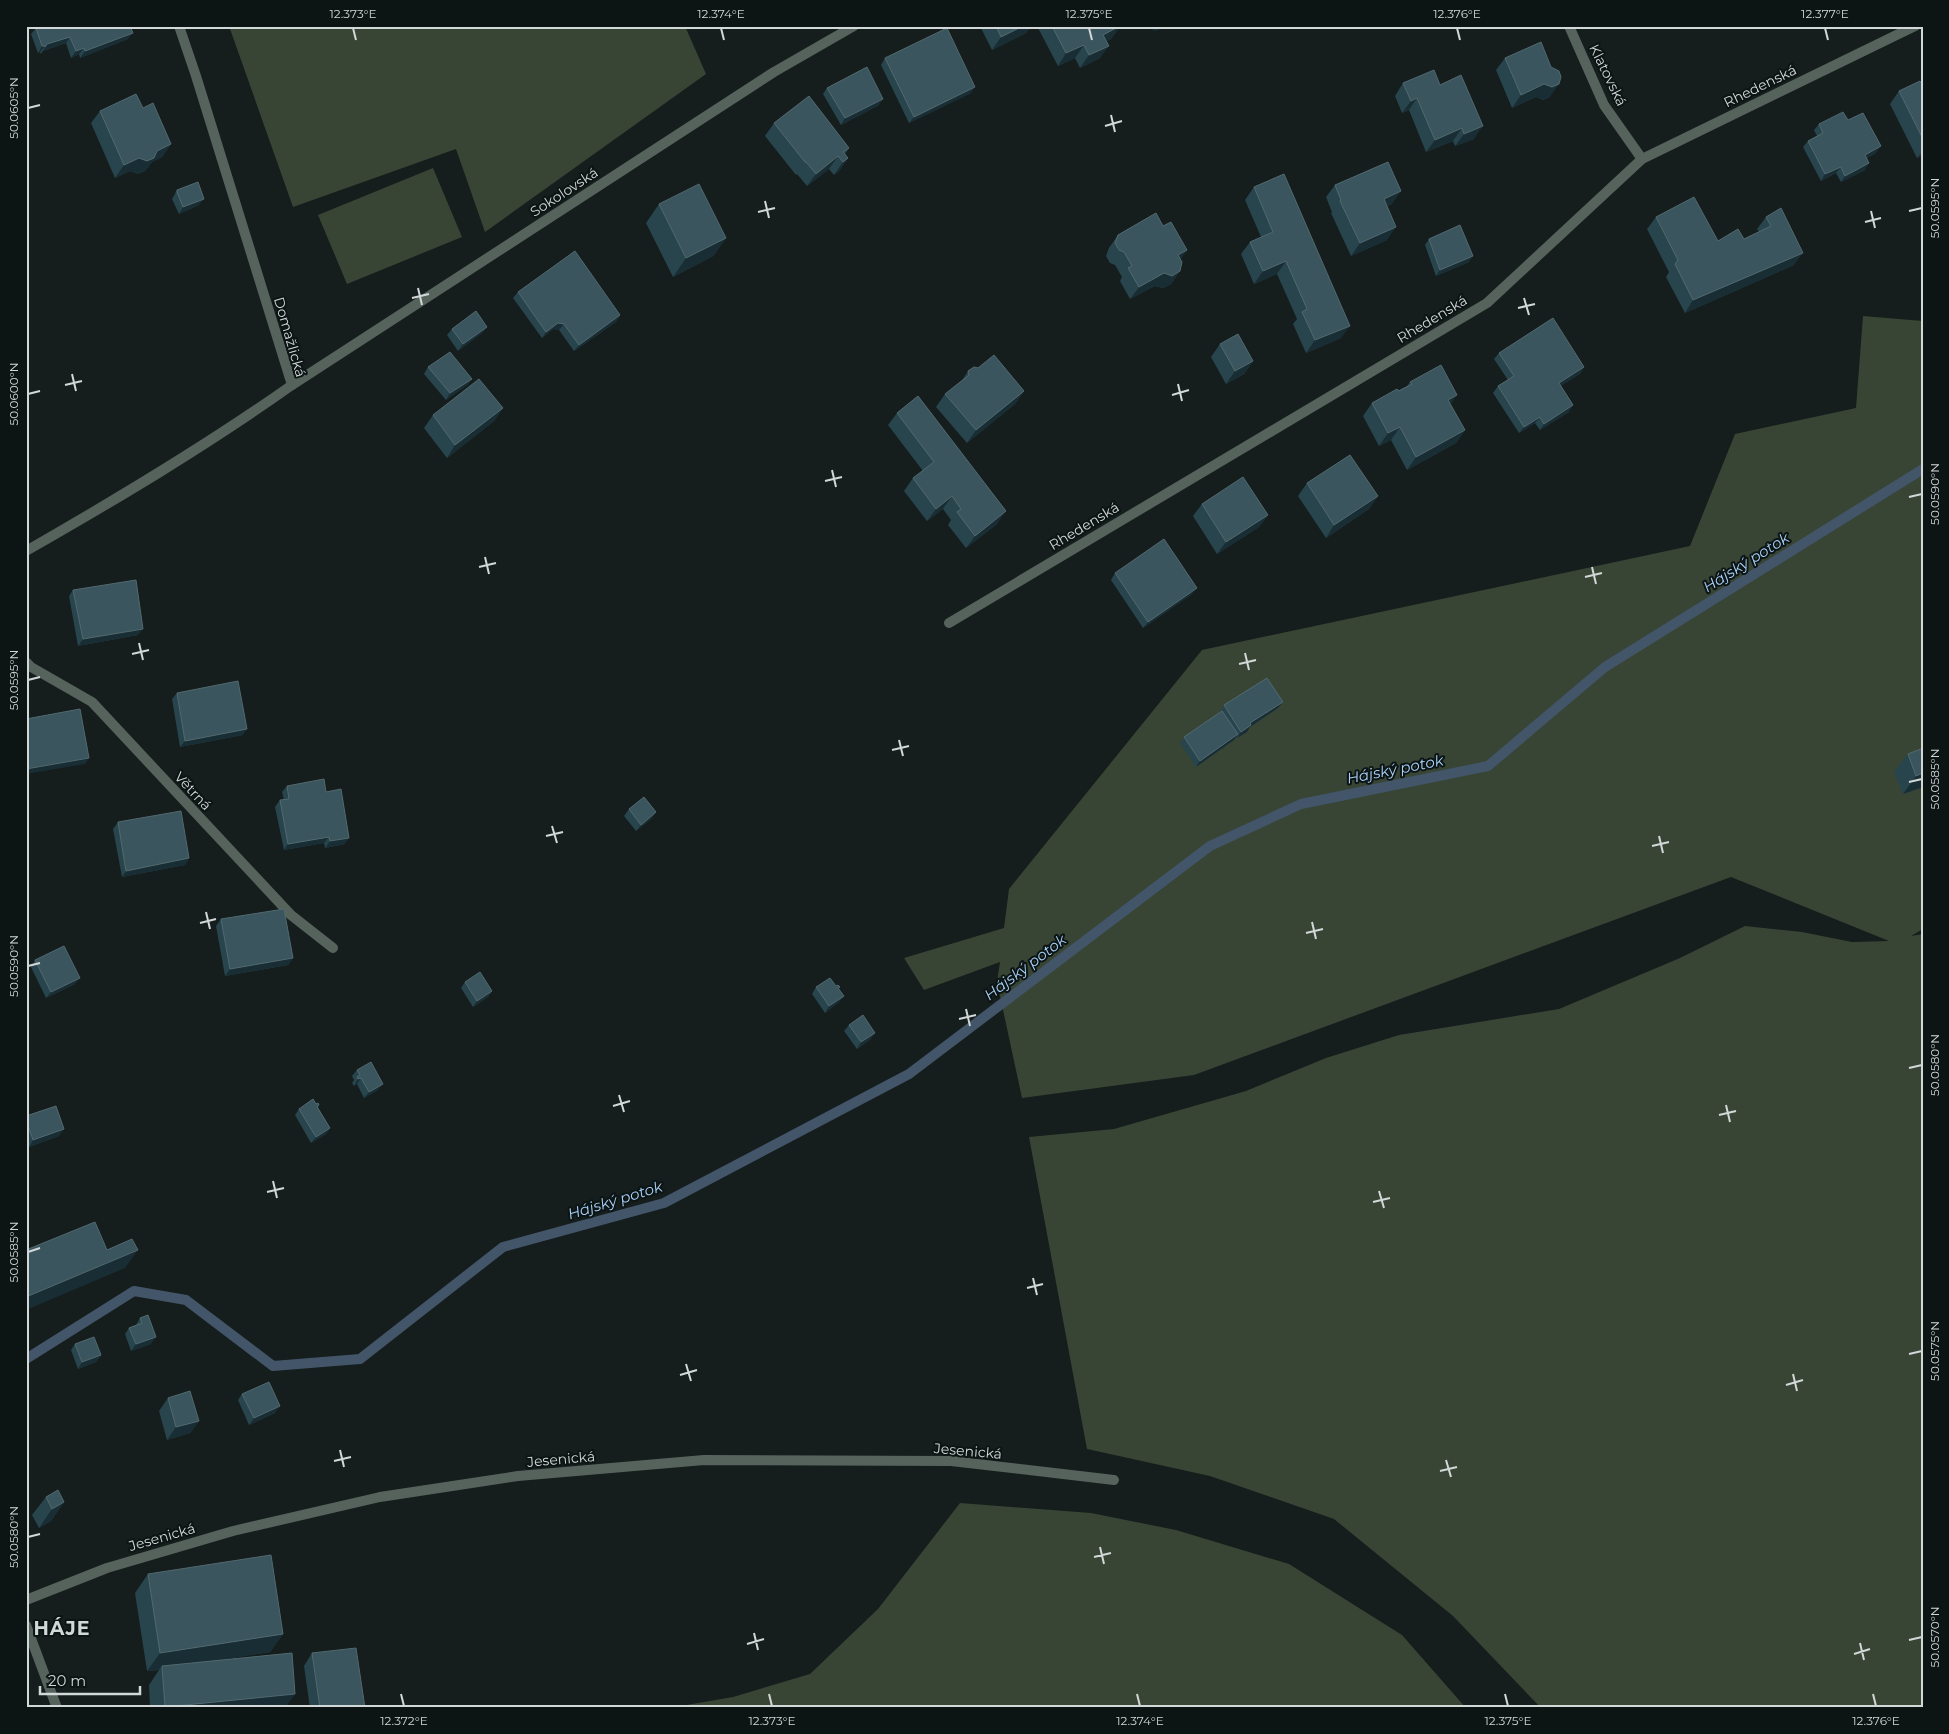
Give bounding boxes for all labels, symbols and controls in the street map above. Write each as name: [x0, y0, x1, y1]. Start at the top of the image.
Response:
text: 12.373°E: [329, 6, 377, 21]
text: 12.374°E: [697, 6, 745, 21]
text: 12.375°E: [1065, 6, 1113, 21]
text: 12.376°E: [1433, 6, 1481, 21]
text: 12.377°E: [1801, 6, 1849, 21]
street label: Klatovská: [1585, 41, 1631, 109]
street label: Rhedenská: [1721, 61, 1799, 111]
text: 50.0605°N: [6, 77, 21, 139]
street label: Sokolovská: [527, 163, 601, 221]
text: 50.0595°N: [1927, 178, 1942, 238]
street label: Rhedenská: [1394, 291, 1470, 347]
street label: Domažlická: [270, 295, 310, 379]
text: 50.0600°N: [6, 363, 21, 425]
text: 50.0590°N: [1927, 463, 1942, 525]
street label: Rhedenská: [1046, 498, 1122, 554]
water label: Hájský potok: [1699, 527, 1794, 596]
text: 50.0595°N: [6, 650, 21, 710]
text: 50.0585°N: [1927, 749, 1942, 809]
water label: Hájský potok: [1345, 750, 1446, 788]
street label: Větrná: [171, 768, 215, 814]
water label: Hájský potok: [980, 929, 1071, 1004]
text: 50.0590°N: [6, 935, 21, 997]
text: 50.0580°N: [1927, 1034, 1942, 1096]
water label: Hájský potok: [565, 1176, 666, 1223]
text: 50.0585°N: [6, 1222, 21, 1282]
text: 50.0575°N: [1927, 1321, 1942, 1381]
street label: Jesenická: [932, 1439, 1003, 1463]
street label: Jesenická: [525, 1447, 596, 1471]
text: 50.0580°N: [6, 1506, 21, 1568]
street label: Jesenická: [126, 1519, 197, 1555]
text: 50.0570°N: [1927, 1606, 1942, 1668]
district label: HÁJE: [33, 1617, 91, 1640]
scale bar: [40, 1664, 140, 1696]
text: 20 m: [48, 1671, 86, 1690]
text: 12.372°E: [380, 1713, 428, 1728]
text: 12.373°E: [748, 1713, 796, 1728]
text: 12.374°E: [1116, 1713, 1164, 1728]
text: 12.375°E: [1484, 1713, 1532, 1728]
text: 12.376°E: [1852, 1713, 1900, 1728]

